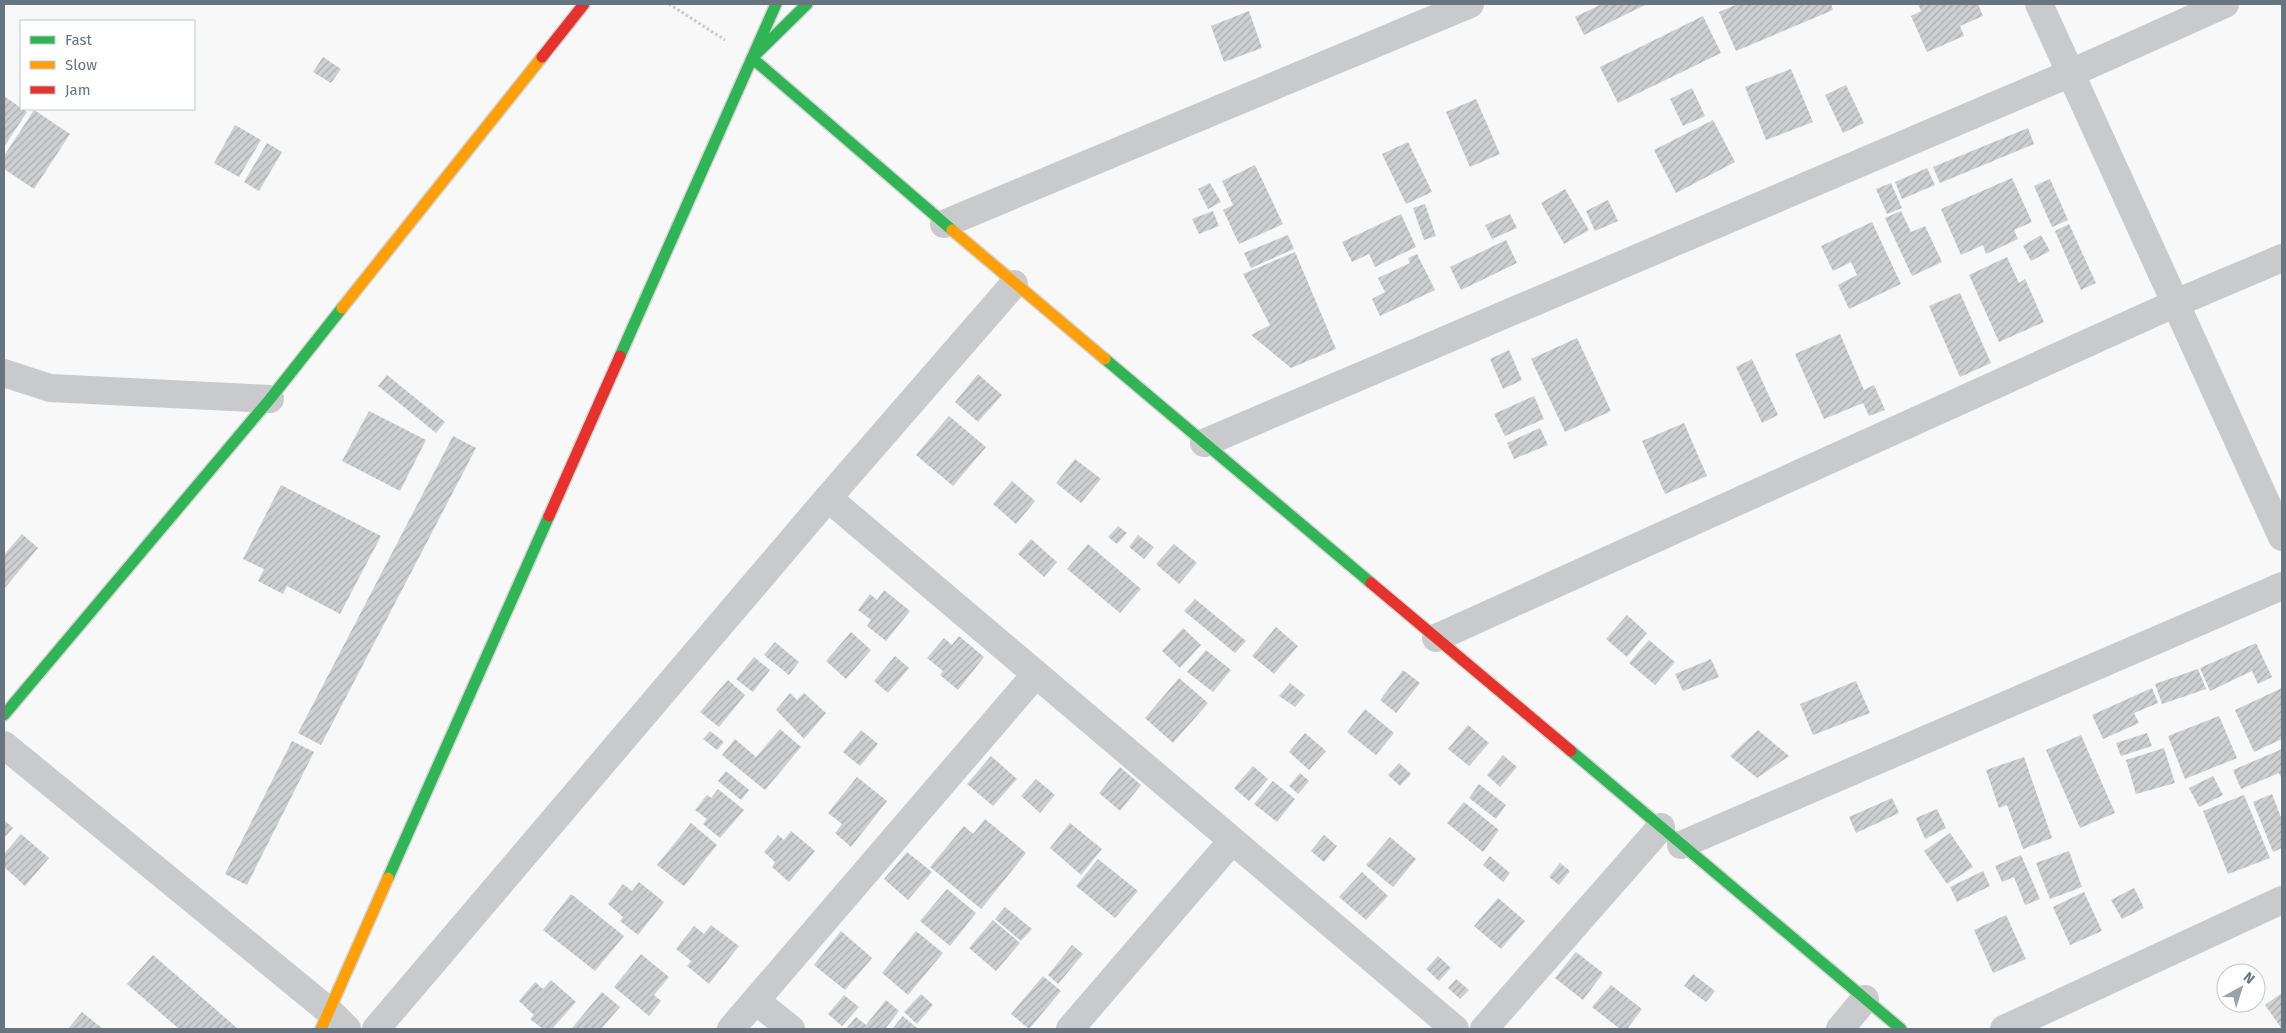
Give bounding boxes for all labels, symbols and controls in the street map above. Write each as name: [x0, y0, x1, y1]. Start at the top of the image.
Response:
legend: [20, 20, 195, 110]
text: Fast: [65, 31, 92, 49]
text: Slow: [65, 56, 97, 74]
text: Jam: [65, 81, 91, 99]
north arrow: [2216, 963, 2266, 1013]
text: N: [2240, 969, 2258, 988]

